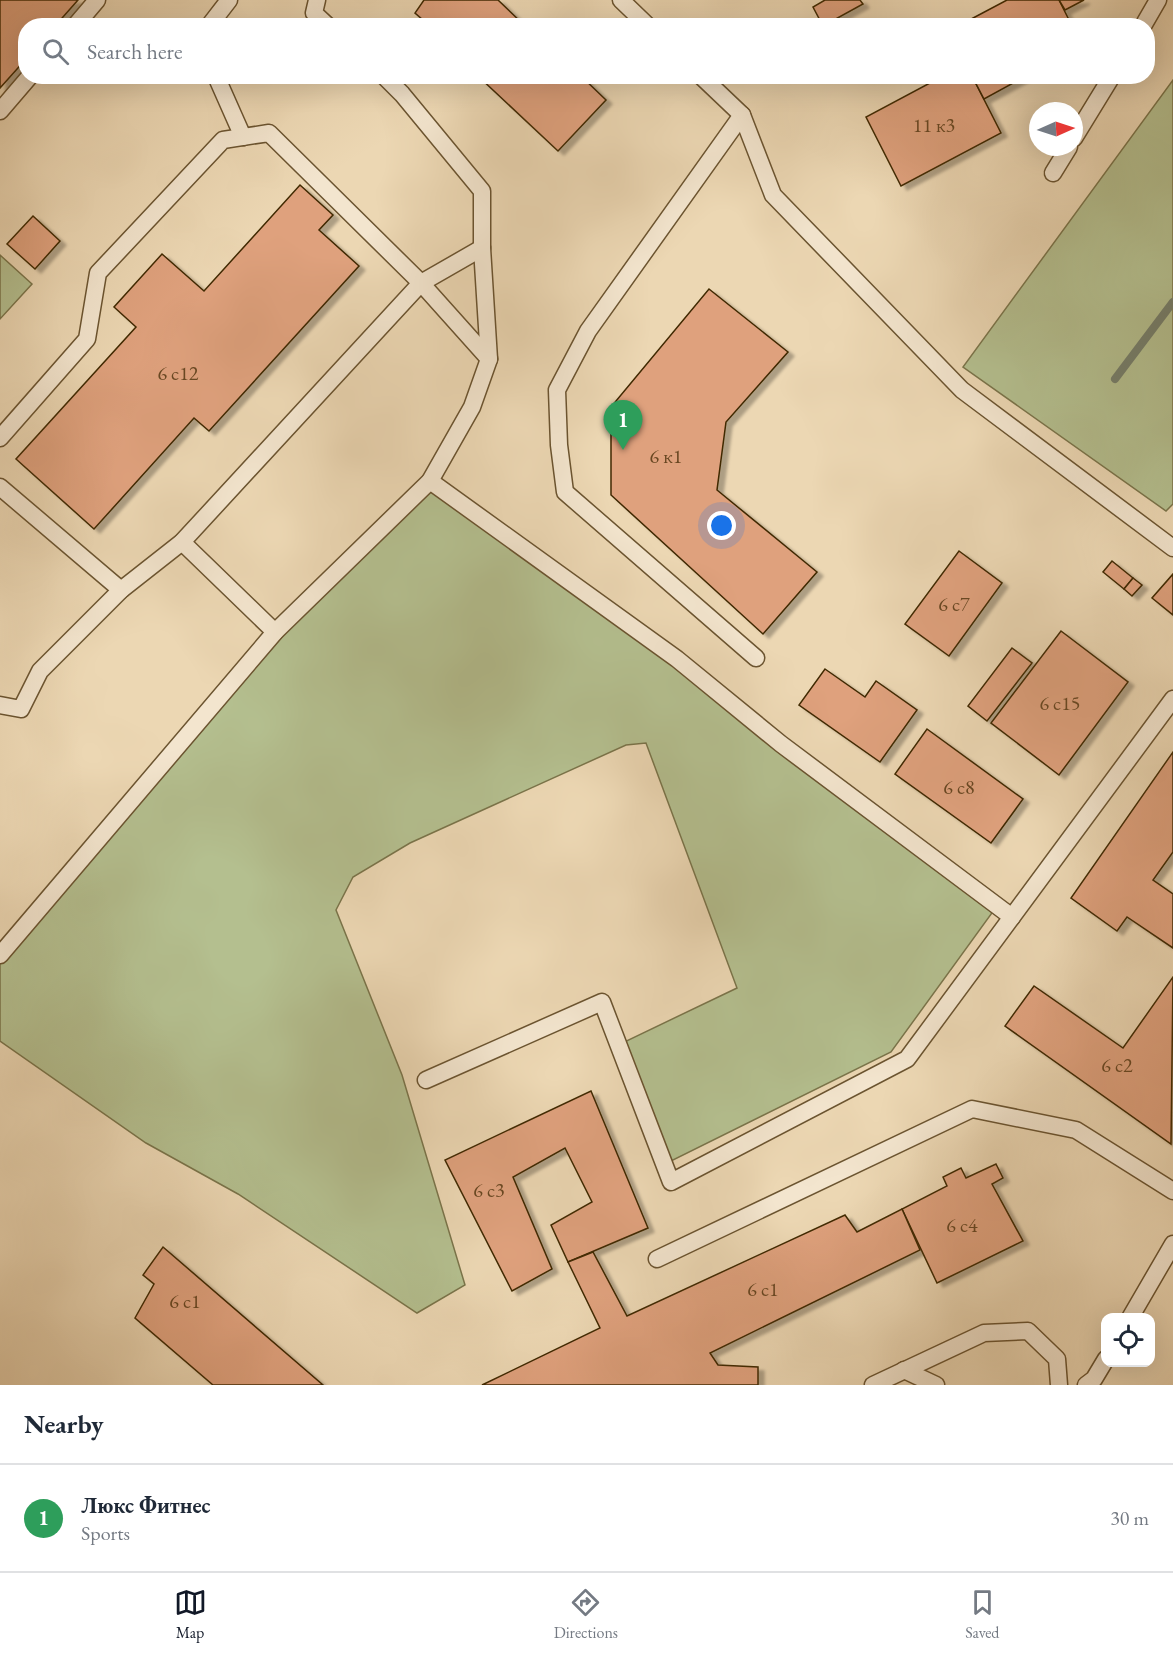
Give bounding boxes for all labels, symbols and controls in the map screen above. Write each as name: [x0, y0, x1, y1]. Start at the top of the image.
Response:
search box: [18, 18, 1155, 84]
icon: search: [39, 35, 72, 68]
text: Search here: [87, 37, 182, 66]
north arrow: [1029, 102, 1083, 156]
house number: 11 к3: [913, 112, 955, 138]
house number: 6 с12: [158, 360, 199, 386]
pin: 1: [604, 400, 642, 450]
house number: 6 к1: [650, 443, 682, 469]
your location: [707, 511, 736, 540]
house number: 6 с7: [938, 591, 970, 617]
house number: 6 с15: [1040, 690, 1080, 716]
house number: 6 с8: [943, 774, 975, 800]
house number: 6 с2: [1101, 1052, 1133, 1078]
house number: 6 с3: [473, 1177, 505, 1203]
house number: 6 с4: [946, 1212, 978, 1238]
house number: 6 с1: [747, 1276, 779, 1302]
house number: 6 с1: [169, 1288, 201, 1314]
map controls: [1101, 1313, 1155, 1367]
button: locate: [1101, 1313, 1155, 1367]
text: Nearby: [24, 1407, 104, 1441]
text: Люкс Фитнес: [81, 1491, 211, 1520]
text: 1: [38, 1505, 49, 1531]
text: 30 m: [1110, 1505, 1149, 1531]
text: Sports: [81, 1520, 130, 1546]
tab: Map: [174, 1586, 207, 1643]
tab: Directions: [554, 1586, 618, 1643]
tab: Saved: [965, 1586, 999, 1643]

